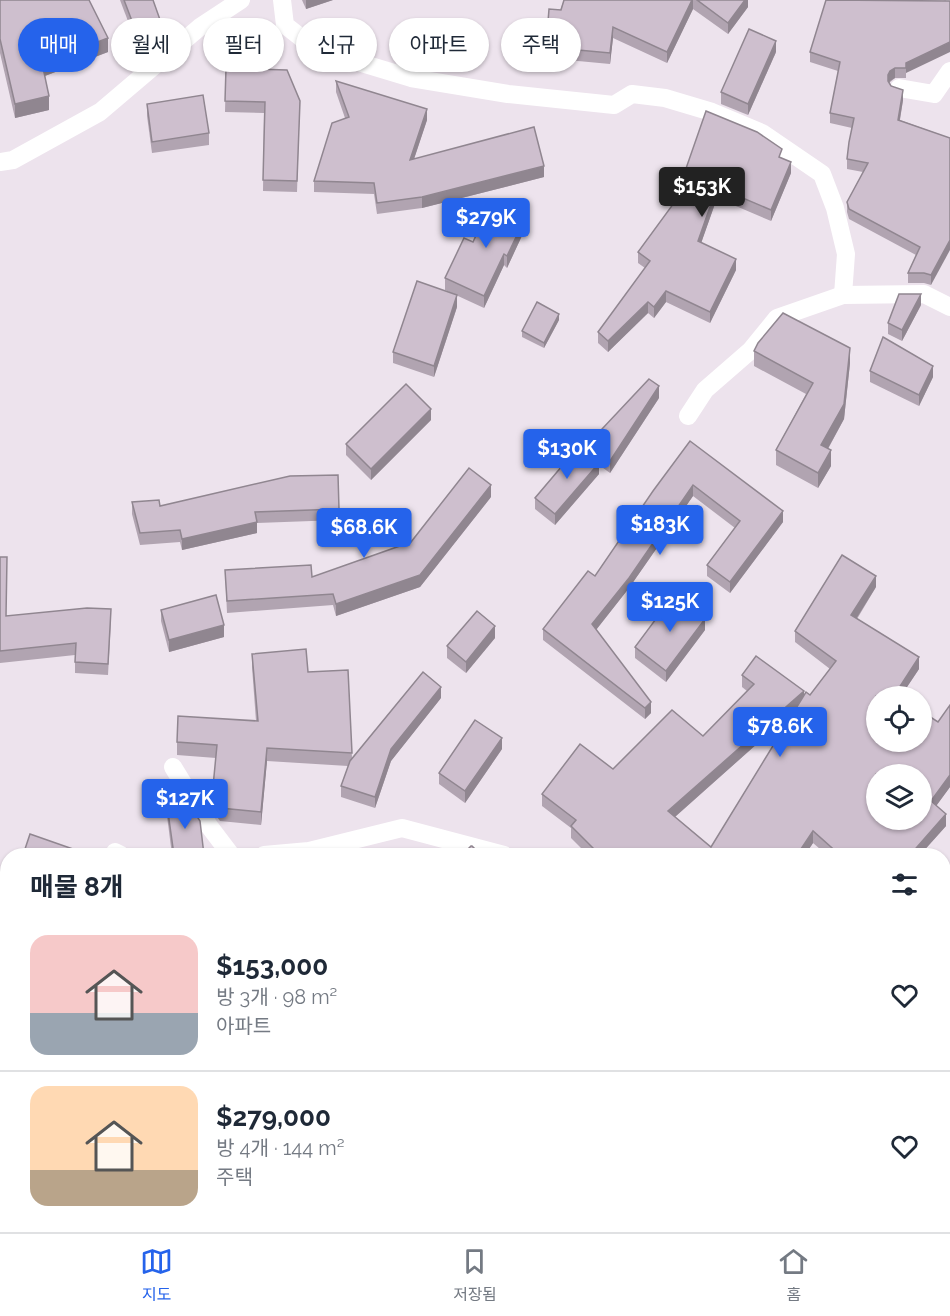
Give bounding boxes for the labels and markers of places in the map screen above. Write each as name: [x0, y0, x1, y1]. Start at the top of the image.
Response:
pin: $153K: [660, 167, 744, 218]
pin: $279K: [444, 198, 528, 249]
pin: $130K: [525, 429, 609, 480]
pin: $183K: [618, 505, 702, 556]
pin: $68.6K: [315, 508, 413, 559]
pin: $125K: [628, 582, 712, 633]
pin: $78.6K: [731, 707, 829, 758]
pin: $127K: [143, 779, 227, 830]

